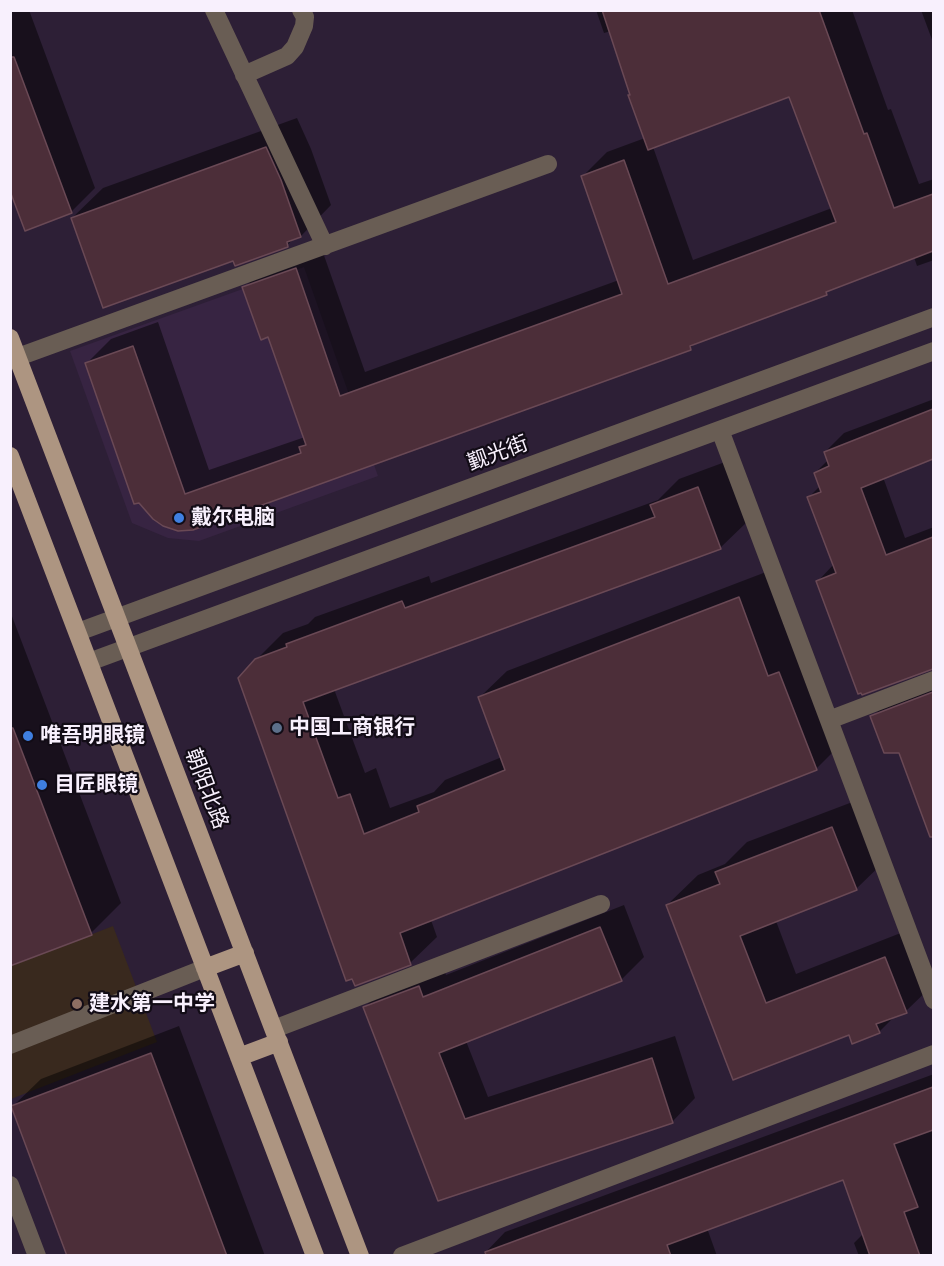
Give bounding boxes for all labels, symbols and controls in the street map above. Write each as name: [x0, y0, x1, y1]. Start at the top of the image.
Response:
street label: 觐光街: [464, 431, 532, 477]
place label: 戴尔电脑: [191, 505, 275, 531]
marker: 戴尔电脑: [172, 511, 186, 525]
place label: 中国工商银行: [289, 715, 415, 741]
marker: 中国工商银行: [270, 721, 284, 735]
place label: 唯吾明眼镜: [40, 723, 145, 749]
marker: 唯吾明眼镜: [21, 729, 35, 743]
street label: 朝阳北路: [179, 745, 233, 833]
place label: 目匠眼镜: [54, 772, 138, 798]
marker: 目匠眼镜: [35, 778, 49, 792]
place label: 建水第一中学: [89, 991, 215, 1017]
marker: 建水第一中学: [70, 997, 84, 1011]

